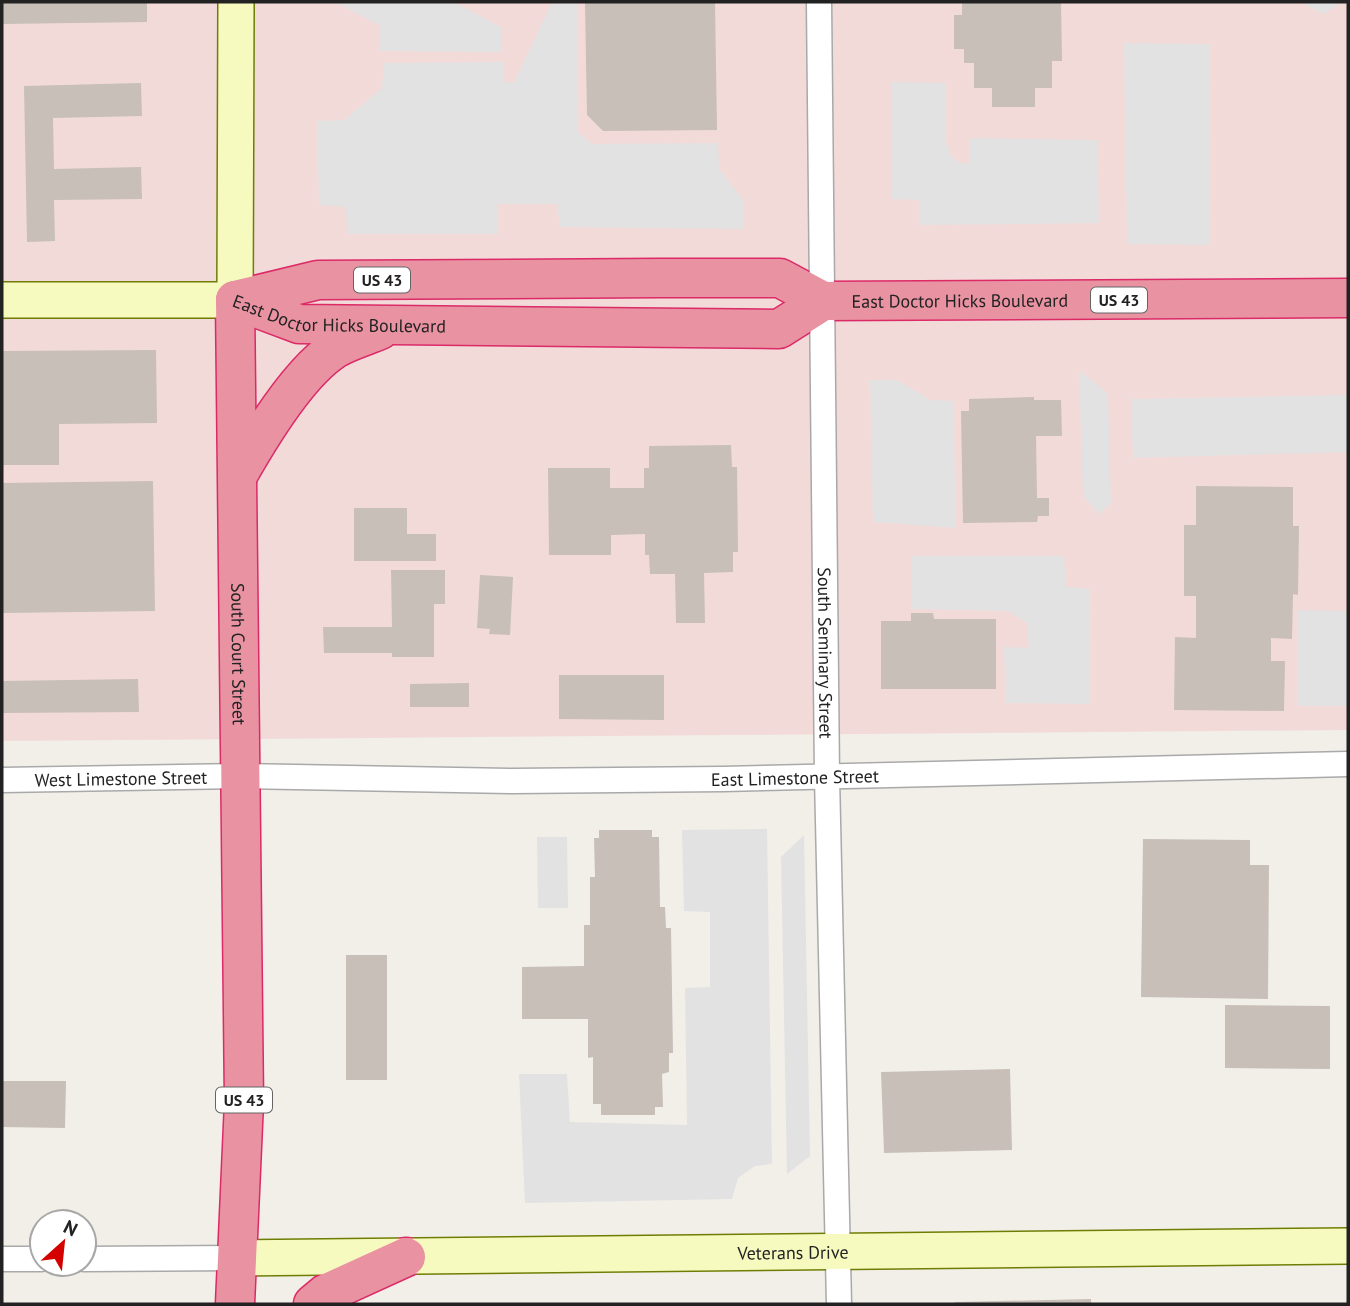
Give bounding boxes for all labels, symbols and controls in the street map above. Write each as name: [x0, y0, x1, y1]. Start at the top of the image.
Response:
road number: US 43: [354, 268, 410, 292]
street label: East Doctor Hicks Boulevard: [852, 288, 1068, 312]
road number: US 43: [1091, 288, 1147, 312]
street label: East Doctor Hicks Boulevard: [230, 289, 446, 337]
street label: South Seminary Street: [813, 567, 838, 739]
street label: South Court Street: [227, 583, 251, 725]
street label: East Limestone Street: [711, 764, 879, 791]
street label: West Limestone Street: [34, 765, 208, 791]
road number: US 43: [216, 1088, 272, 1112]
north arrow: [28, 1208, 98, 1278]
text: N: [60, 1214, 82, 1241]
street label: Veterans Drive: [736, 1240, 849, 1264]

